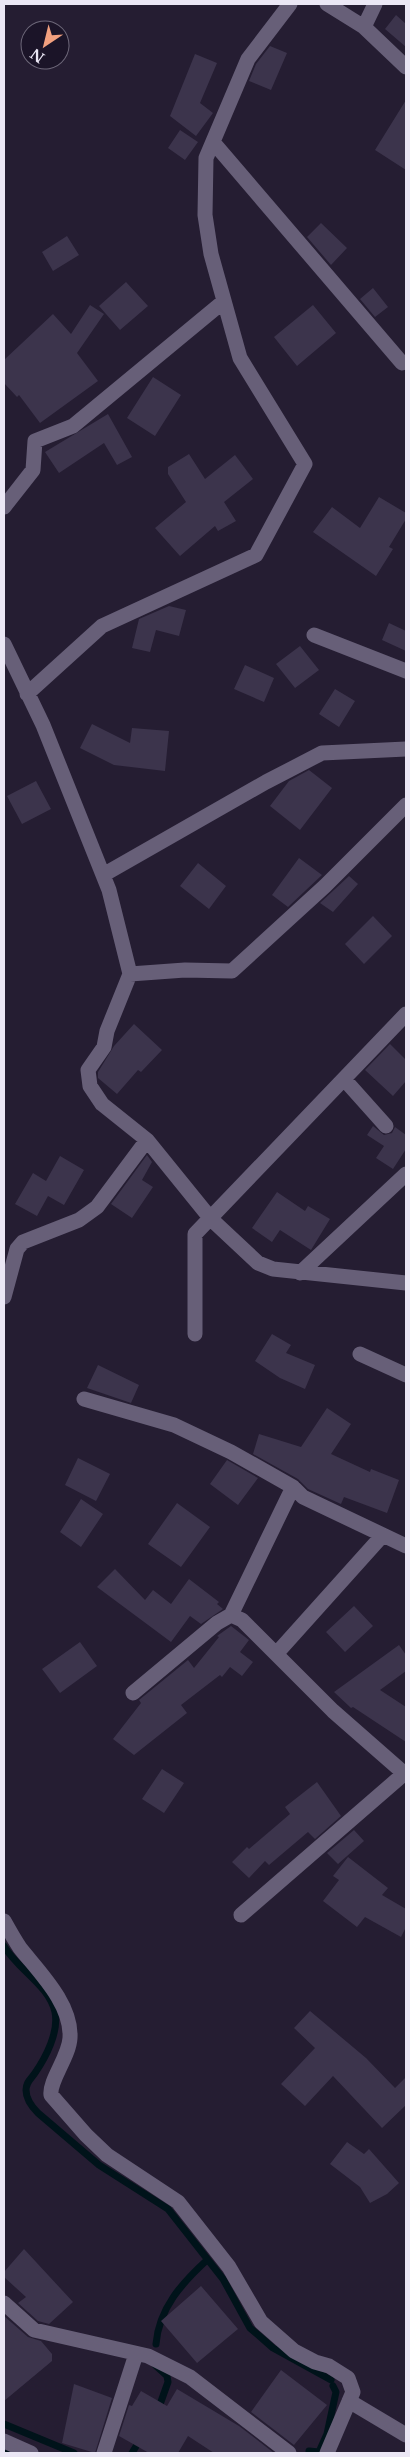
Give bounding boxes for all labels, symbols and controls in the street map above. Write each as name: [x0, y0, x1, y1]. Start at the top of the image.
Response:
north arrow: [20, 20, 70, 70]
text: N: [27, 44, 48, 67]

